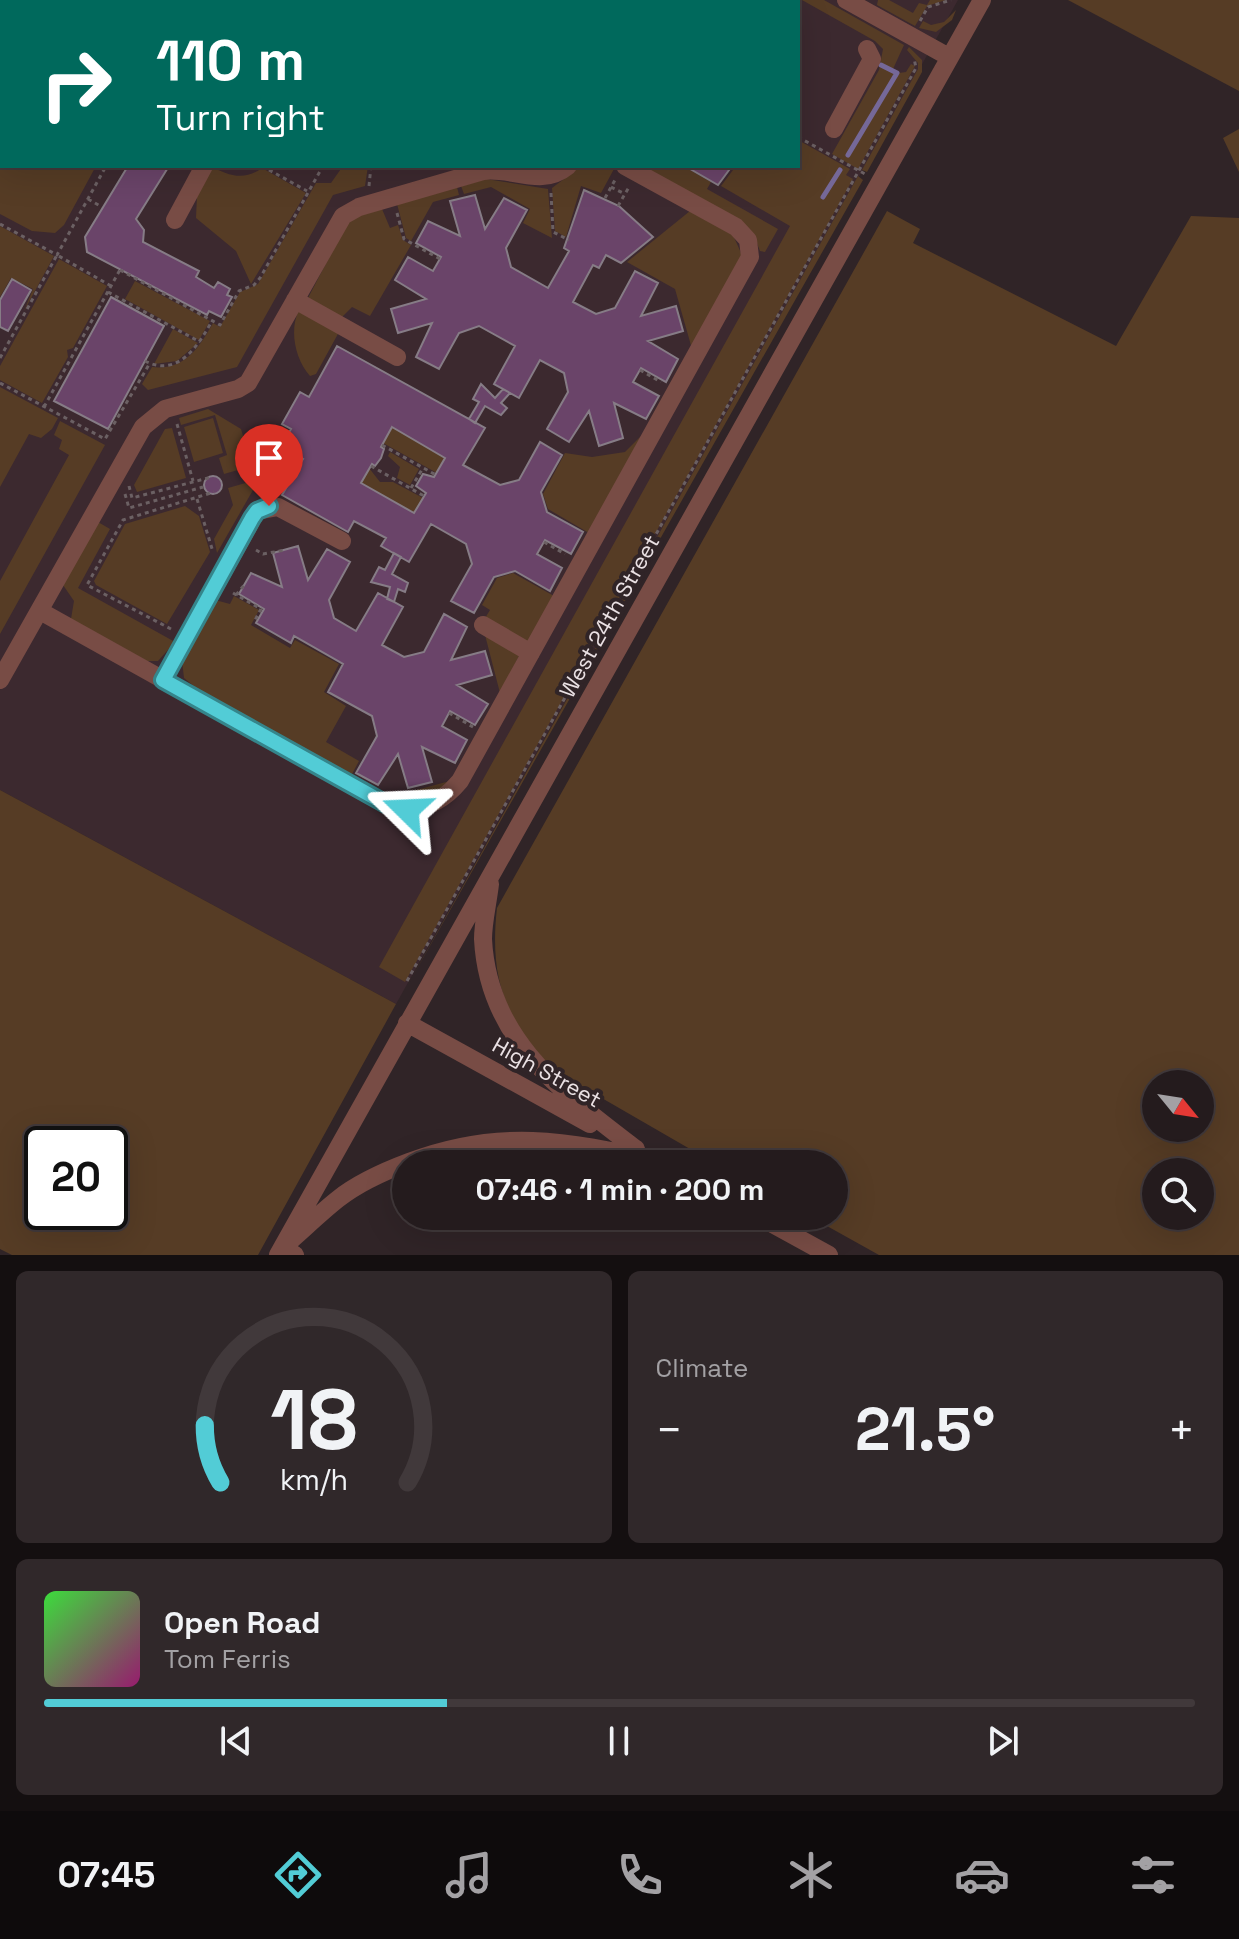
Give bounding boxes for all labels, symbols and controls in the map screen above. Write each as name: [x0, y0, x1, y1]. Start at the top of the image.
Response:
text: 110 m: [156, 25, 305, 96]
icon: right: [24, 32, 128, 136]
text: Turn right: [156, 95, 325, 141]
pin: [235, 424, 303, 506]
icon: arrive: [247, 436, 291, 480]
street label: West 24th Street: [553, 530, 665, 702]
position arrow: [365, 768, 449, 852]
street label: High Street: [488, 1031, 606, 1113]
north arrow: [1142, 1070, 1214, 1142]
map controls: [1142, 1070, 1214, 1230]
speed limit sign: 20: [24, 1126, 128, 1230]
button: search: [1142, 1158, 1214, 1230]
text: 07:46 · 1 min · 200 m: [476, 1170, 764, 1209]
text: Climate: [656, 1351, 748, 1385]
text: 18: [270, 1367, 358, 1473]
text: 21.5°: [855, 1391, 995, 1468]
text: −: [656, 1402, 683, 1458]
text: +: [1168, 1402, 1195, 1458]
text: km/h: [280, 1462, 348, 1498]
text: Open Road: [164, 1603, 320, 1642]
text: Tom Ferris: [164, 1642, 291, 1676]
icon: previous: [214, 1719, 258, 1763]
icon: pause: [597, 1719, 641, 1763]
icon: next: [981, 1719, 1025, 1763]
icon: directions: [270, 1847, 326, 1903]
icon: music: [441, 1847, 497, 1903]
icon: phone: [612, 1847, 668, 1903]
icon: climate: [783, 1847, 839, 1903]
icon: car: [954, 1847, 1010, 1903]
icon: filters: [1125, 1847, 1181, 1903]
text: 07:45: [58, 1852, 155, 1898]

